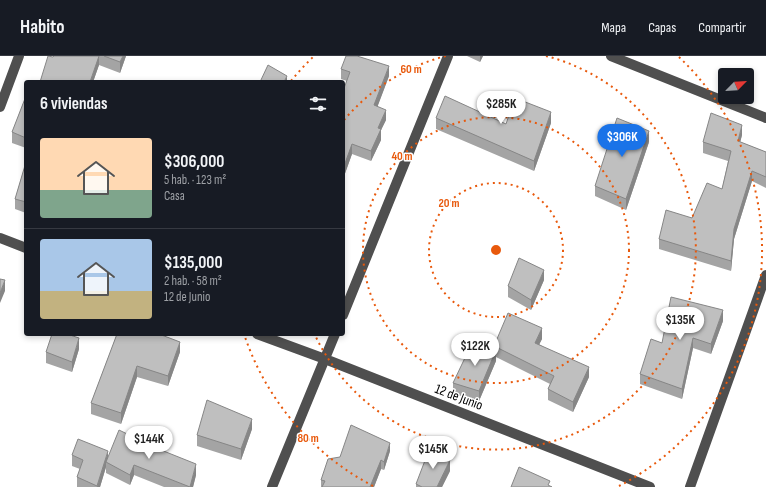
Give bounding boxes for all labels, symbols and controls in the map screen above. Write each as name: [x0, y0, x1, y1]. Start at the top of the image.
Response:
text: Habito: [20, 16, 64, 39]
text: Mapa: [601, 19, 626, 36]
text: Capas: [648, 19, 676, 36]
text: Compartir: [698, 19, 746, 36]
text: 60 m: [400, 62, 422, 77]
north arrow: [718, 68, 754, 104]
map controls: [718, 68, 754, 104]
pin: $285K: [473, 91, 529, 125]
icon: filters: [307, 93, 329, 115]
text: 6 viviendas: [40, 94, 108, 114]
text: $285K: [486, 96, 516, 112]
pin: $306K: [594, 124, 650, 158]
text: $306K: [606, 129, 638, 145]
text: 40 m: [391, 149, 413, 164]
text: $306,000: [164, 152, 224, 172]
icon: home: [72, 154, 120, 202]
text: 5 hab. · 123 m²: [164, 172, 226, 188]
text: Casa: [164, 188, 185, 204]
text: 20 m: [439, 196, 459, 211]
centre of rings: [489, 243, 503, 257]
text: $135,000: [164, 253, 223, 273]
icon: home: [72, 255, 120, 303]
text: 2 hab. · 58 m²: [164, 273, 222, 289]
text: 12 de Junio: [164, 289, 210, 305]
pin: $135K: [652, 307, 708, 341]
text: $135K: [665, 312, 695, 328]
pin: $122K: [447, 333, 503, 367]
text: $122K: [460, 338, 490, 354]
street label: 12 de Junio: [433, 380, 485, 414]
pin: $144K: [121, 426, 177, 460]
text: $144K: [134, 431, 164, 447]
text: 80 m: [297, 431, 319, 446]
pin: $145K: [405, 436, 461, 470]
text: $145K: [418, 441, 448, 457]

